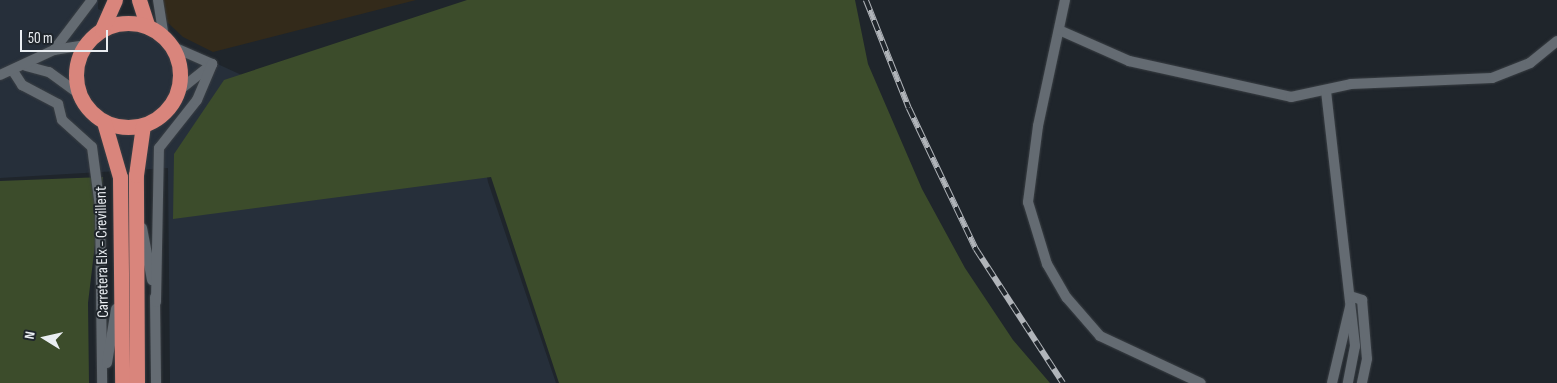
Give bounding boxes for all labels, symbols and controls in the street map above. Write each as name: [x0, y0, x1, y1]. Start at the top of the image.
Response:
scale bar: [22, 20, 110, 52]
text: 50 m: [28, 29, 53, 48]
street label: Carretera Elx - Crevillent: [92, 186, 114, 318]
north arrow: [20, 313, 70, 363]
text: N: [21, 330, 39, 340]

